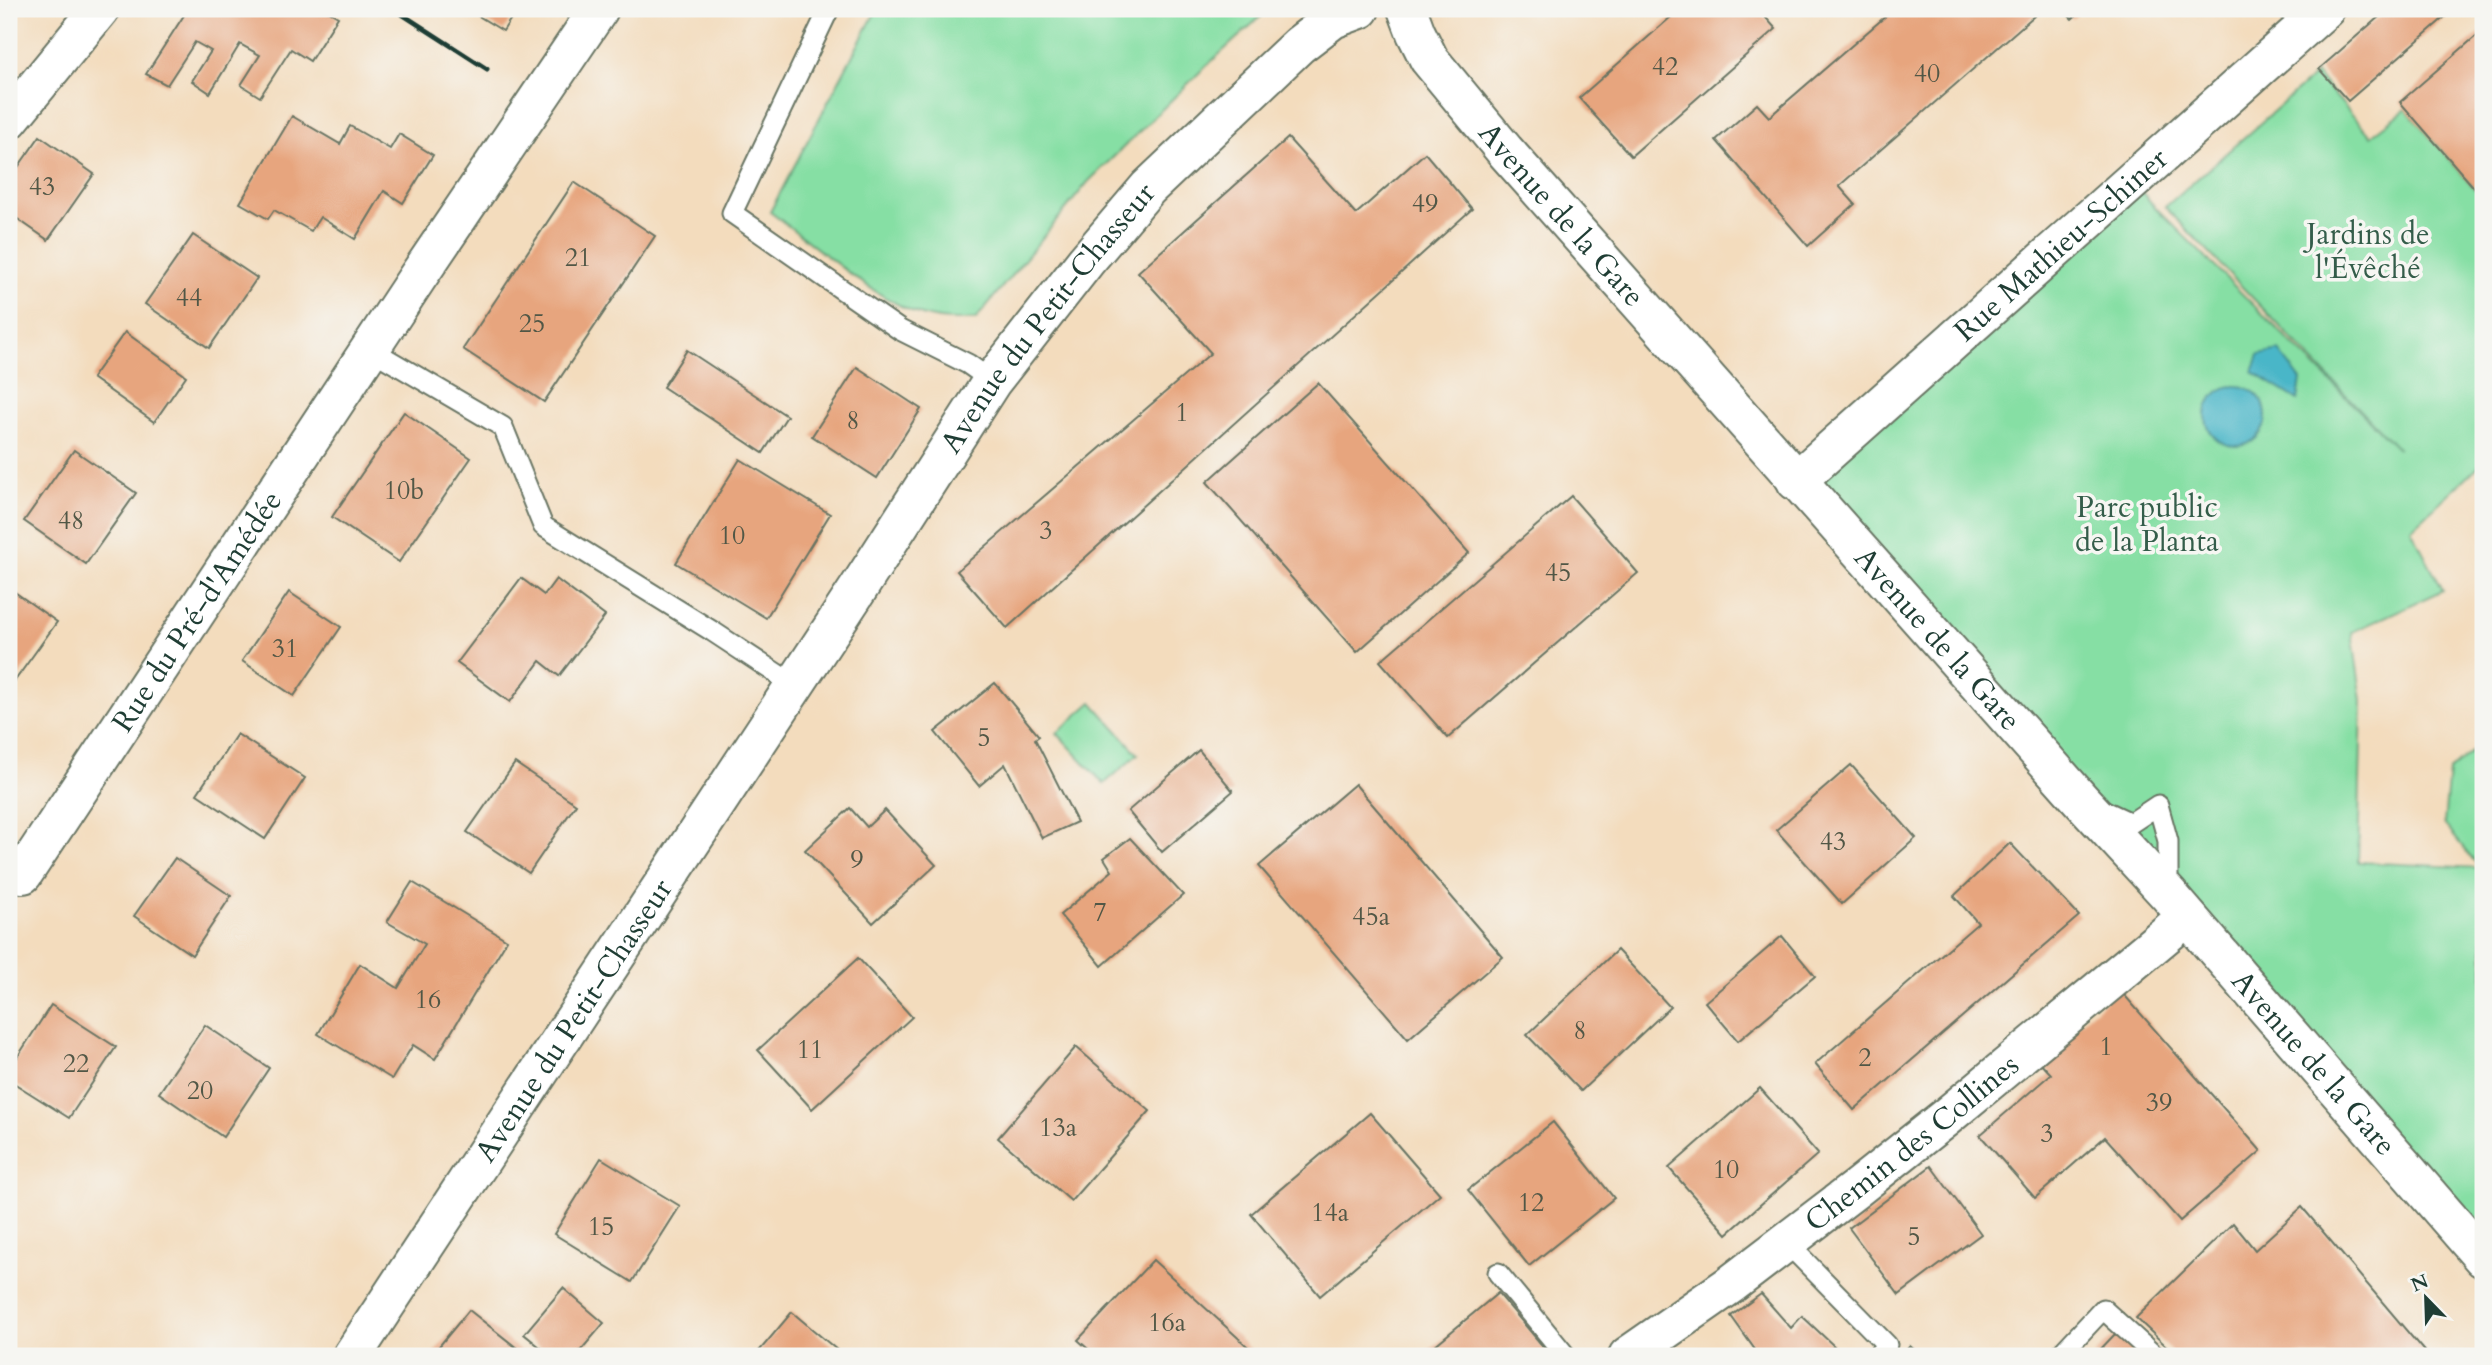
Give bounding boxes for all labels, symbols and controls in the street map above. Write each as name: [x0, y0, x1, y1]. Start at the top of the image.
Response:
house number: 42: [1652, 49, 1678, 84]
house number: 40: [1914, 56, 1940, 91]
street label: Avenue de la Gare: [1469, 114, 1654, 315]
street label: Rue Mathieu-Schiner: [1945, 138, 2177, 351]
house number: 43: [29, 169, 55, 204]
street label: Avenue du Petit-Chasseur: [930, 174, 1164, 461]
house number: 49: [1412, 186, 1438, 221]
park label: Jardins de l'Évêché: [2302, 214, 2430, 289]
house number: 21: [565, 240, 591, 275]
house number: 44: [176, 280, 202, 315]
house number: 25: [519, 306, 545, 341]
house number: 1: [1175, 395, 1189, 430]
house number: 8: [846, 403, 860, 438]
house number: 10b: [384, 473, 424, 508]
street label: Rue du Pré-d'Amédée: [102, 483, 291, 740]
park label: Parc public de la Planta: [2075, 487, 2219, 562]
house number: 48: [58, 503, 84, 538]
house number: 3: [1039, 513, 1053, 548]
house number: 10: [719, 518, 745, 553]
street label: Avenue de la Gare: [1845, 538, 2030, 739]
house number: 45: [1545, 555, 1571, 590]
house number: 31: [272, 631, 298, 666]
house number: 5: [977, 720, 991, 755]
house number: 43: [1820, 824, 1846, 859]
house number: 9: [850, 842, 864, 877]
street label: Avenue du Petit-Chasseur: [465, 871, 682, 1170]
house number: 7: [1093, 895, 1107, 930]
house number: 45a: [1352, 899, 1390, 934]
street label: Avenue de la Gare: [2222, 961, 2406, 1164]
house number: 16: [415, 982, 441, 1017]
house number: 8: [1573, 1013, 1587, 1048]
house number: 1: [2099, 1029, 2113, 1064]
house number: 11: [797, 1032, 823, 1067]
house number: 2: [1858, 1040, 1872, 1075]
street label: Chemin des Collines: [1796, 1045, 2027, 1241]
house number: 22: [63, 1046, 89, 1081]
house number: 20: [187, 1073, 213, 1108]
house number: 39: [2146, 1085, 2172, 1120]
house number: 13a: [1039, 1110, 1077, 1145]
house number: 3: [2040, 1116, 2054, 1151]
house number: 10: [1713, 1152, 1739, 1187]
house number: 12: [1518, 1185, 1544, 1220]
house number: 14a: [1311, 1195, 1349, 1230]
house number: 15: [588, 1209, 614, 1244]
house number: 5: [1907, 1219, 1921, 1254]
north arrow: [2390, 1264, 2460, 1334]
text: N: [2407, 1268, 2433, 1298]
house number: 16a: [1148, 1305, 1186, 1340]

